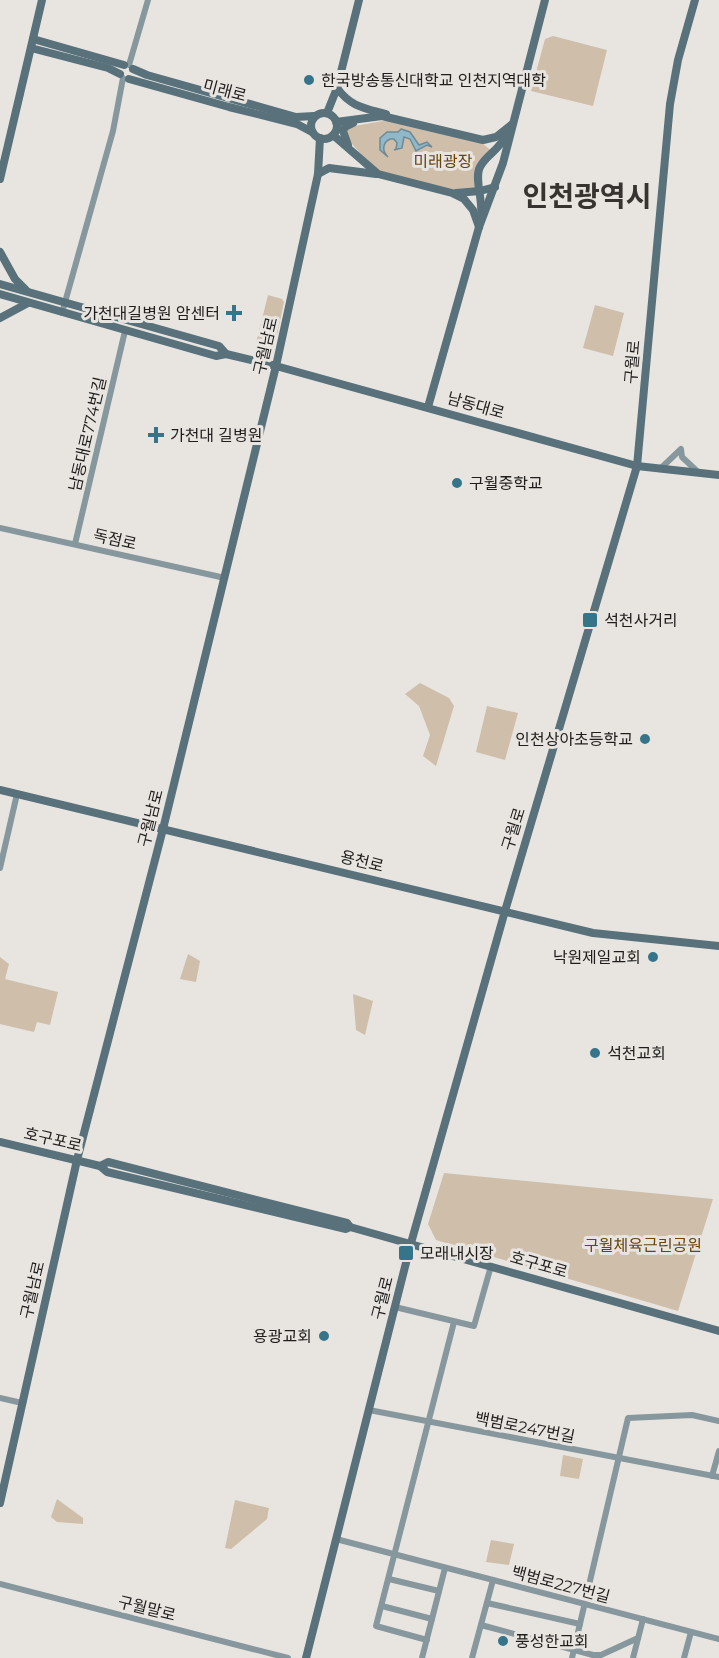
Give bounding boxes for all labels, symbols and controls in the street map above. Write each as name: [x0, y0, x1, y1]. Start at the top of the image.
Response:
place label: 한국방송통신대학교 인천지역대학: [321, 71, 546, 90]
marker: 한국방송통신대학교 인천지역대학: [302, 73, 316, 87]
street label: 미래로: [201, 76, 249, 105]
park label: 미래광장: [414, 152, 473, 171]
district label: 인천광역시: [523, 179, 651, 213]
place label: 가천대길병원 암센터: [83, 304, 220, 323]
marker: 가천대길병원 암센터: [225, 304, 243, 322]
street label: 구월남로: [250, 315, 281, 377]
street label: 구월로: [621, 339, 644, 385]
street label: 남동대로774번길: [65, 375, 110, 493]
street label: 남동대로: [445, 388, 507, 423]
marker: 가천대 길병원: [147, 426, 165, 444]
place label: 가천대 길병원: [170, 426, 263, 445]
place label: 구월중학교: [469, 474, 543, 493]
marker: 구월중학교: [450, 476, 464, 490]
street label: 독점로: [91, 525, 139, 554]
marker: 석천사거리: [581, 611, 599, 629]
place label: 석천사거리: [604, 611, 678, 630]
place label: 인천상아초등학교: [515, 730, 633, 749]
marker: 인천상아초등학교: [638, 732, 652, 746]
street label: 구월남로: [134, 787, 167, 849]
street label: 구월로: [498, 805, 529, 853]
street label: 용천로: [338, 847, 386, 876]
place label: 낙원제일교회: [553, 948, 641, 967]
marker: 낙원제일교회: [646, 950, 660, 964]
place label: 석천교회: [607, 1044, 666, 1063]
marker: 석천교회: [588, 1046, 602, 1060]
street label: 호구포로: [22, 1124, 84, 1155]
park label: 구월체육근린공원: [584, 1236, 702, 1255]
marker: 모래내시장: [397, 1244, 415, 1262]
place label: 모래내시장: [420, 1244, 494, 1263]
street label: 호구포로: [508, 1247, 570, 1282]
street label: 구월남로: [17, 1259, 48, 1321]
street label: 구월로: [368, 1274, 397, 1322]
place label: 용광교회: [253, 1327, 312, 1346]
marker: 용광교회: [317, 1329, 331, 1343]
street label: 백범로247번길: [473, 1408, 577, 1447]
street label: 백범로227번길: [510, 1562, 612, 1607]
street label: 구월말로: [116, 1592, 178, 1625]
place label: 풍성한교회: [515, 1632, 589, 1651]
marker: 풍성한교회: [496, 1634, 510, 1648]

